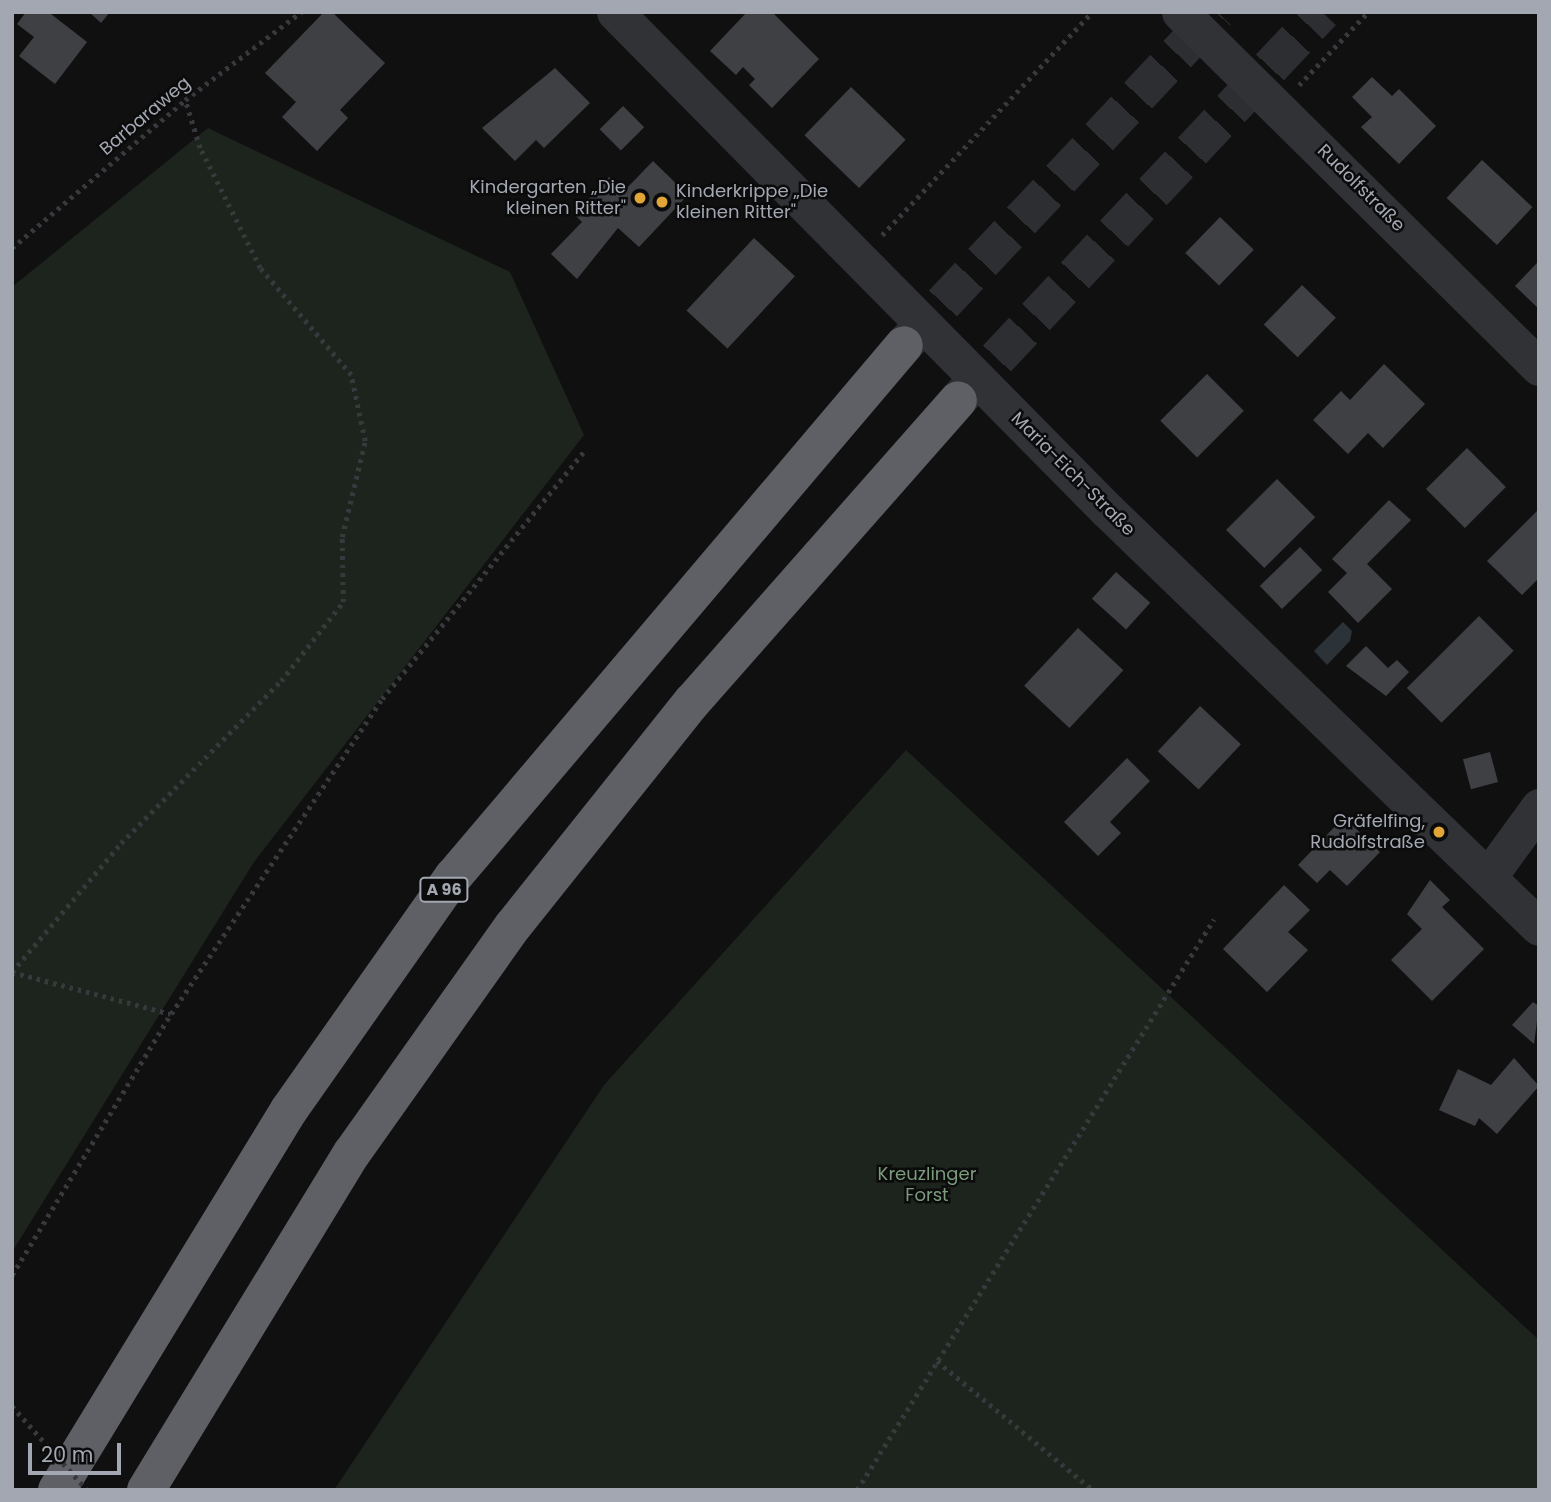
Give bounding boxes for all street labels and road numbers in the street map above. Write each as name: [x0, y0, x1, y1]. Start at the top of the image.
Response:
street label: Barbaraweg: [95, 72, 195, 160]
street label: Rudolfstraße: [1313, 140, 1409, 236]
street label: Maria-Eich-Straße: [1007, 408, 1139, 540]
road number: A 96: [418, 877, 470, 902]

